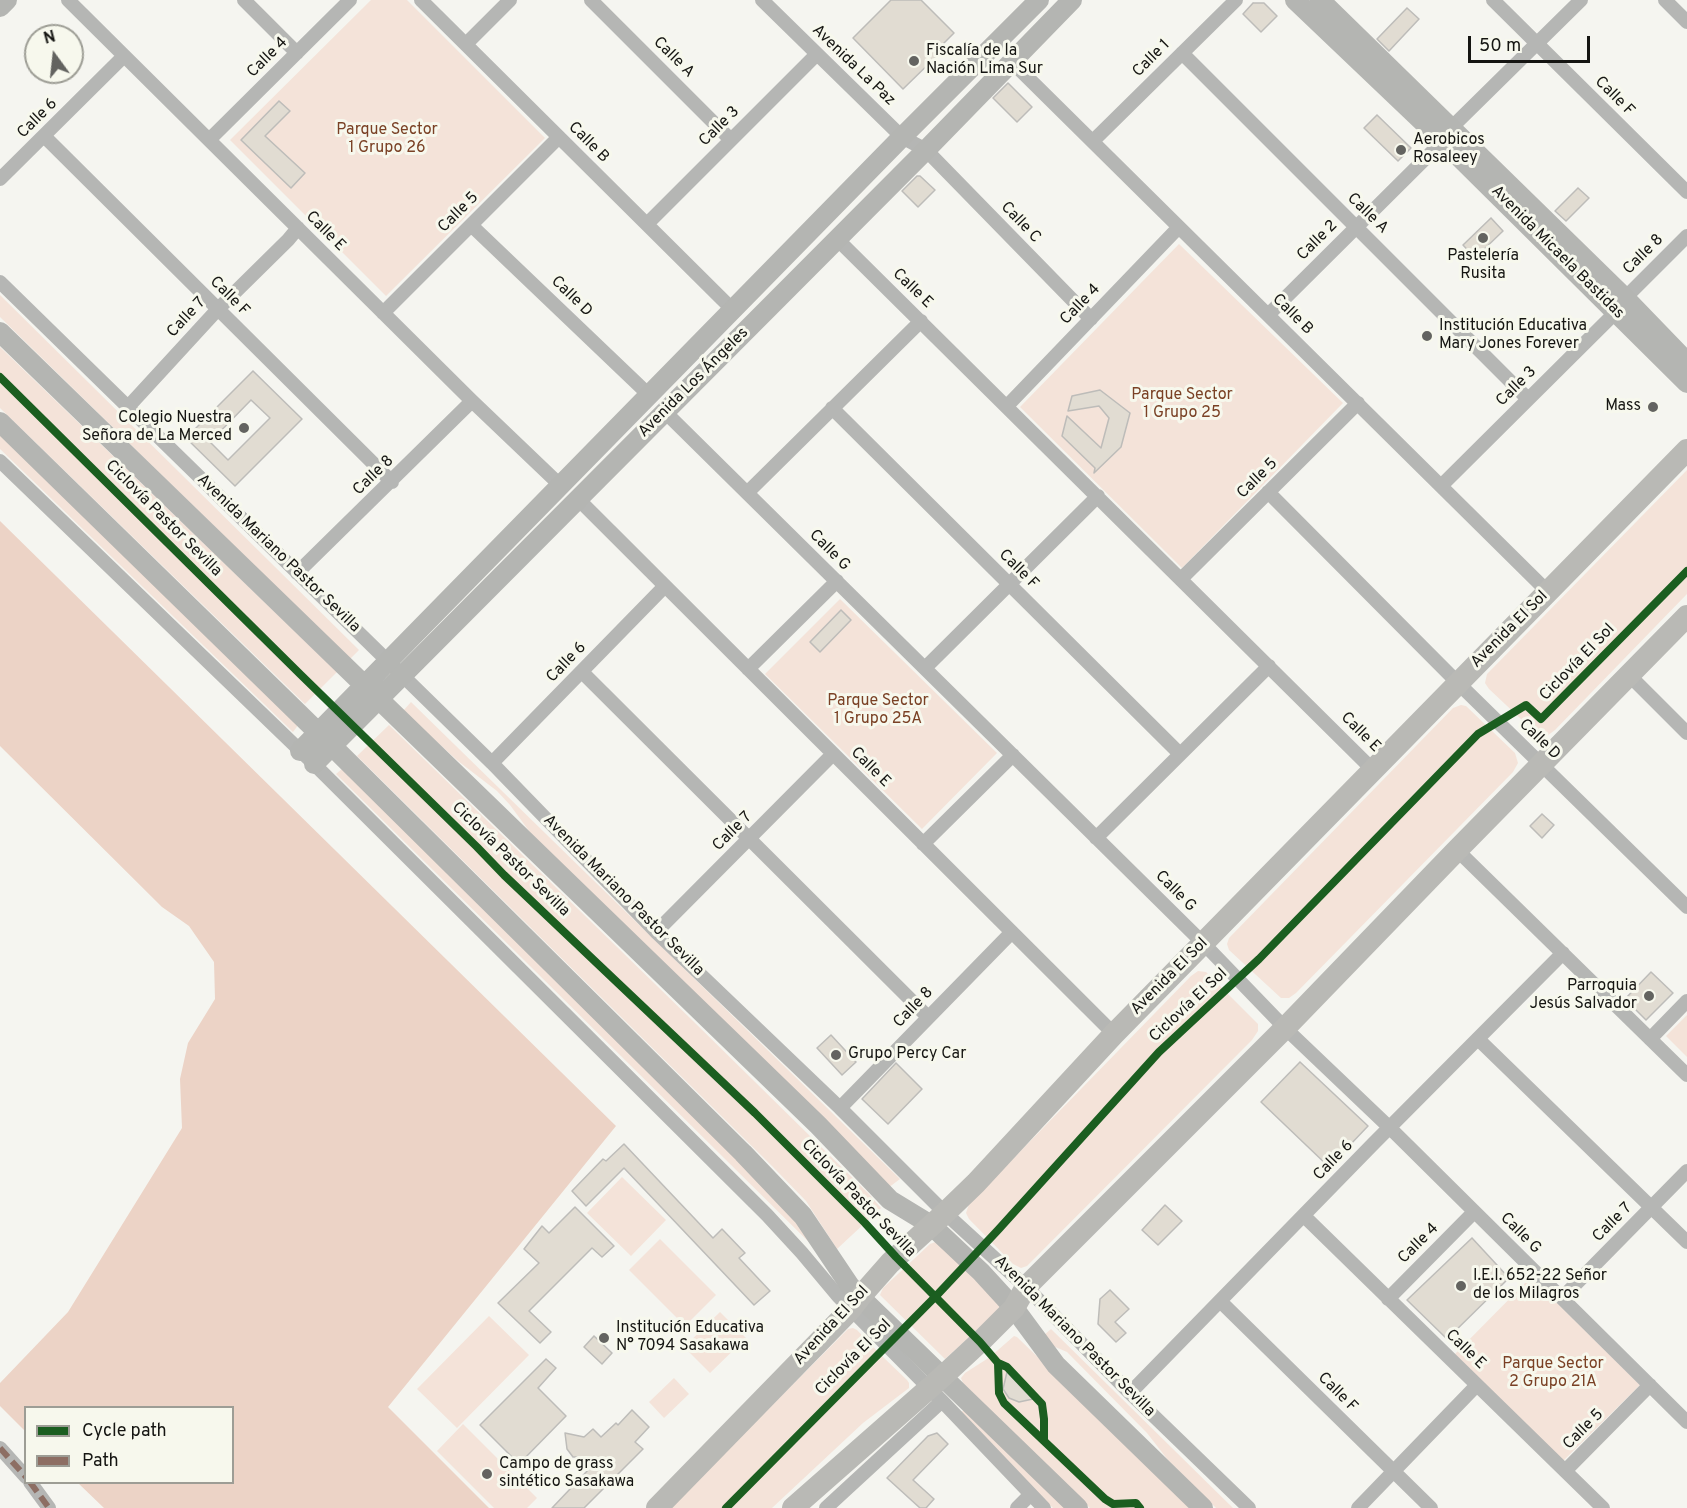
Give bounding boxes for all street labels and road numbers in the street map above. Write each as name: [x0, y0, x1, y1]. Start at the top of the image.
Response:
street label: Avenida La Paz: [807, 21, 899, 111]
street label: Calle A: [648, 33, 698, 83]
street label: Calle 4: [244, 34, 292, 82]
street label: Calle 1: [1129, 36, 1175, 82]
street label: Calle F: [1590, 73, 1638, 121]
street label: Calle 6: [14, 95, 62, 143]
street label: Calle 3: [696, 103, 744, 151]
street label: Calle B: [564, 119, 612, 167]
street label: Avenida Micaela Bastidas: [1486, 182, 1628, 324]
street label: Calle 5: [435, 189, 483, 237]
street label: Calle A: [1342, 190, 1392, 238]
street label: Calle C: [996, 198, 1044, 248]
street label: Calle E: [301, 208, 349, 256]
street label: Calle 2: [1294, 217, 1342, 265]
street label: Calle 8: [1620, 231, 1668, 279]
street label: Calle E: [888, 265, 936, 313]
street label: Calle F: [205, 273, 253, 321]
street label: Calle D: [546, 273, 596, 321]
street label: Calle 4: [1057, 281, 1105, 329]
street label: Calle B: [1268, 291, 1316, 339]
street label: Calle 7: [164, 294, 210, 342]
street label: Avenida Los Ángeles: [635, 324, 753, 442]
street label: Calle 3: [1493, 363, 1541, 411]
street label: Calle 8: [350, 452, 398, 500]
street label: Calle 5: [1234, 455, 1282, 503]
street label: Ciclovía Pastor Sevilla: [101, 457, 225, 581]
street label: Avenida Mariano Pastor Sevilla: [192, 471, 364, 637]
street label: Calle G: [804, 526, 854, 576]
street label: Calle F: [994, 546, 1042, 594]
street label: Avenida El Sol: [1467, 587, 1553, 673]
street label: Ciclovía El Sol: [1536, 620, 1620, 706]
street label: Calle 6: [543, 639, 591, 687]
street label: Calle E: [1336, 709, 1384, 757]
street label: Calle D: [1514, 716, 1564, 764]
street label: Calle E: [846, 744, 894, 792]
street label: Ciclovía Pastor Sevilla: [447, 799, 573, 921]
street label: Calle 7: [709, 808, 757, 856]
street label: Avenida Mariano Pastor Sevilla: [538, 811, 708, 981]
street label: Calle G: [1150, 867, 1200, 917]
street label: Avenida El Sol: [1127, 934, 1213, 1020]
street label: Ciclovía El Sol: [1146, 965, 1232, 1047]
street label: Calle 8: [890, 984, 938, 1032]
street label: Ciclovía Pastor Sevilla: [797, 1136, 919, 1262]
street label: Calle 6: [1310, 1137, 1358, 1185]
street label: Calle 7: [1589, 1199, 1637, 1247]
street label: Calle G: [1495, 1209, 1545, 1259]
street label: Calle 4: [1395, 1220, 1443, 1268]
street label: Avenida Mariano Pastor Sevilla: [989, 1252, 1159, 1422]
street label: Avenida El Sol: [790, 1282, 874, 1370]
street label: Ciclovía El Sol: [812, 1316, 896, 1400]
street label: Calle E: [1441, 1326, 1489, 1374]
street label: Calle F: [1313, 1369, 1361, 1417]
street label: Calle 5: [1560, 1406, 1608, 1454]

